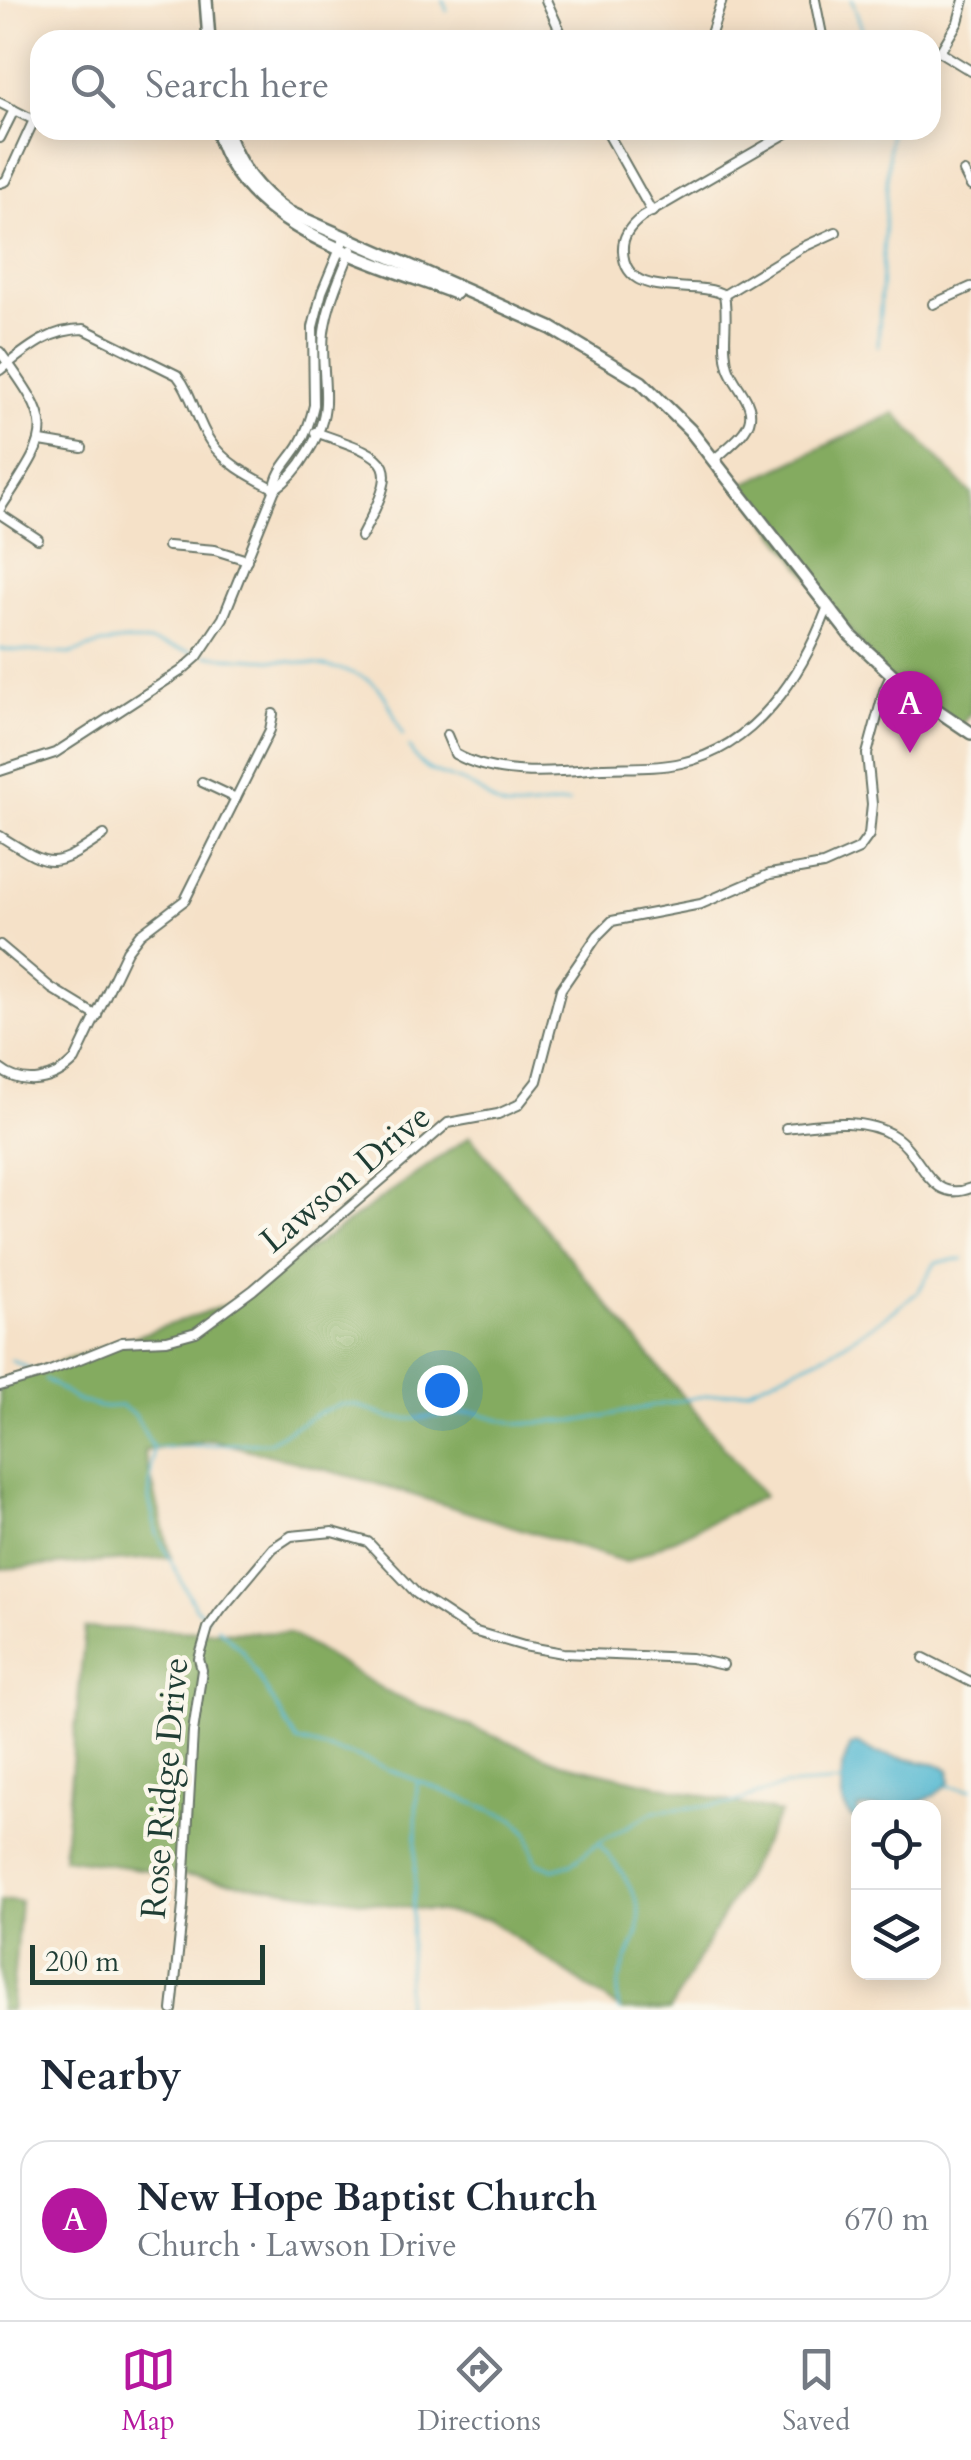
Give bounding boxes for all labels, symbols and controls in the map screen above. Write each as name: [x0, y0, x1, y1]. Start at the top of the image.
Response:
search box: [30, 30, 941, 140]
icon: search: [65, 58, 120, 113]
text: Search here: [145, 59, 329, 111]
pin: A: [878, 670, 942, 753]
street label: Lawson Drive: [250, 1093, 441, 1264]
your location: [417, 1365, 468, 1416]
street label: Rose Ridge Drive: [130, 1655, 200, 1921]
map controls: [851, 1800, 941, 1980]
button: locate: [851, 1800, 941, 1890]
button: layers: [851, 1890, 941, 1980]
scale bar: [30, 1940, 265, 1984]
text: 200 m: [45, 1943, 119, 1981]
text: Nearby: [40, 2047, 182, 2104]
text: New Hope Baptist Church: [137, 2172, 597, 2224]
text: A: [62, 2198, 87, 2242]
text: 670 m: [844, 2198, 929, 2242]
text: Church · Lawson Drive: [137, 2224, 457, 2268]
tab: Map: [121, 2342, 176, 2440]
tab: Directions: [417, 2342, 541, 2440]
tab: Saved: [782, 2342, 850, 2440]

